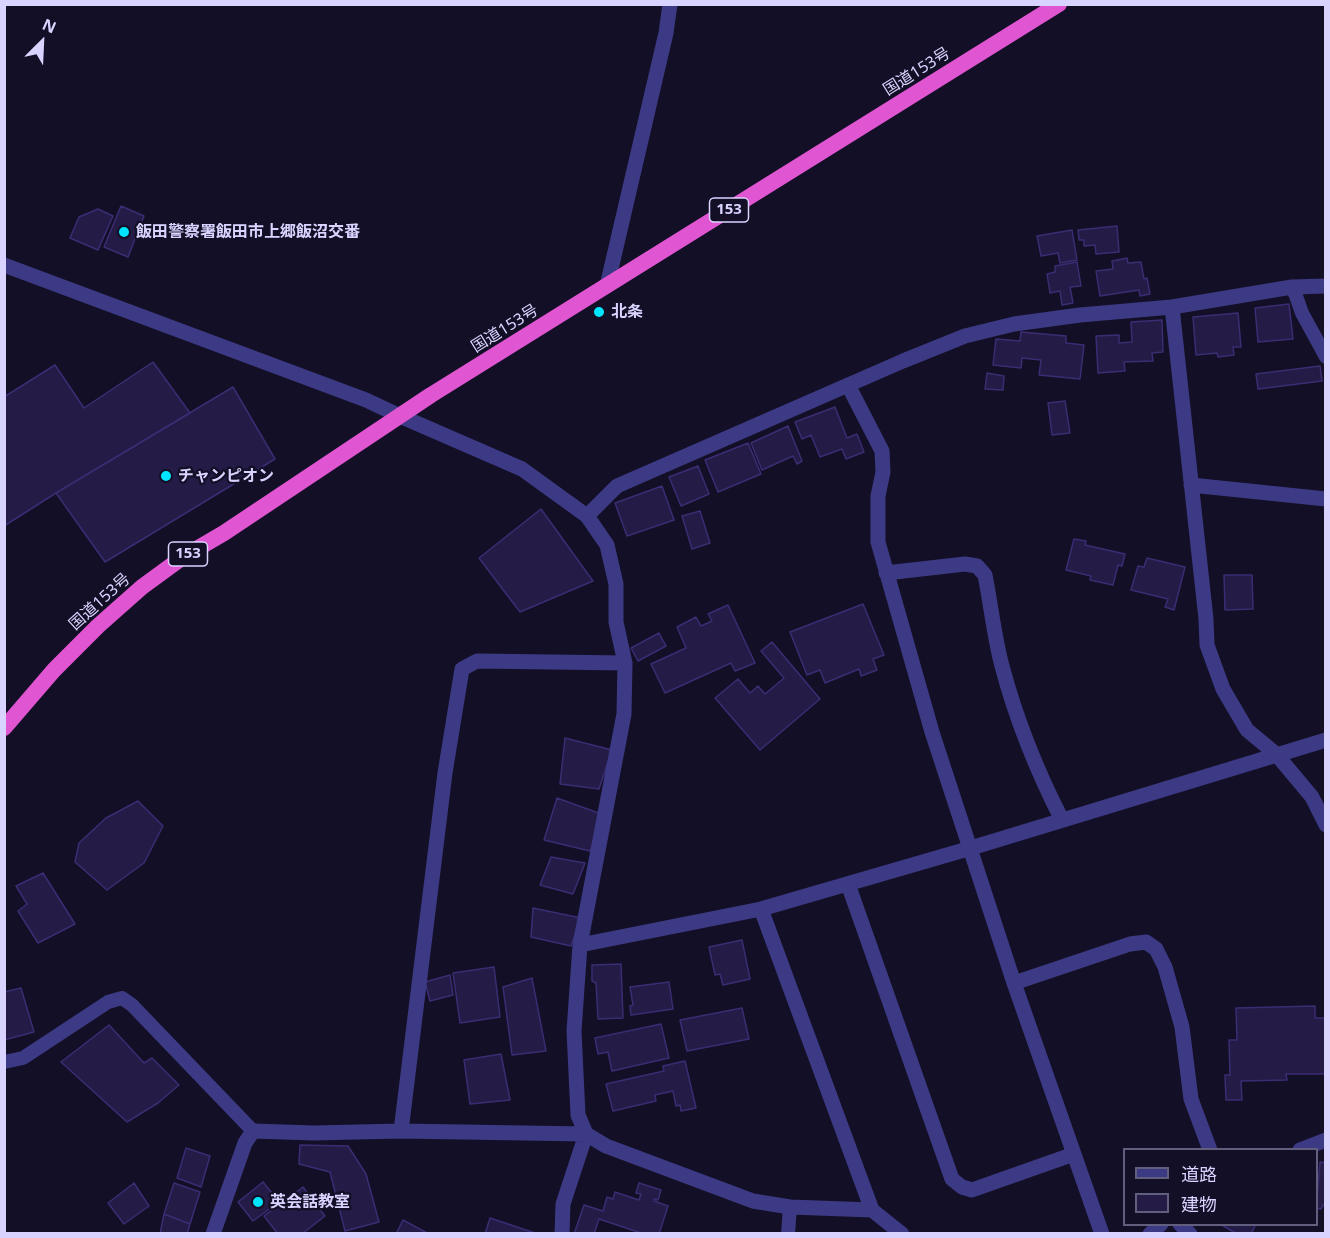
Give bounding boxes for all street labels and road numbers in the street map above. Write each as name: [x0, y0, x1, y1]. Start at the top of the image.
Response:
street label: 国道153号: [880, 44, 954, 100]
road number: 153: [710, 198, 748, 222]
street label: 国道153号: [468, 301, 542, 357]
road number: 153: [168, 542, 207, 566]
street label: 国道153号: [66, 570, 134, 634]

